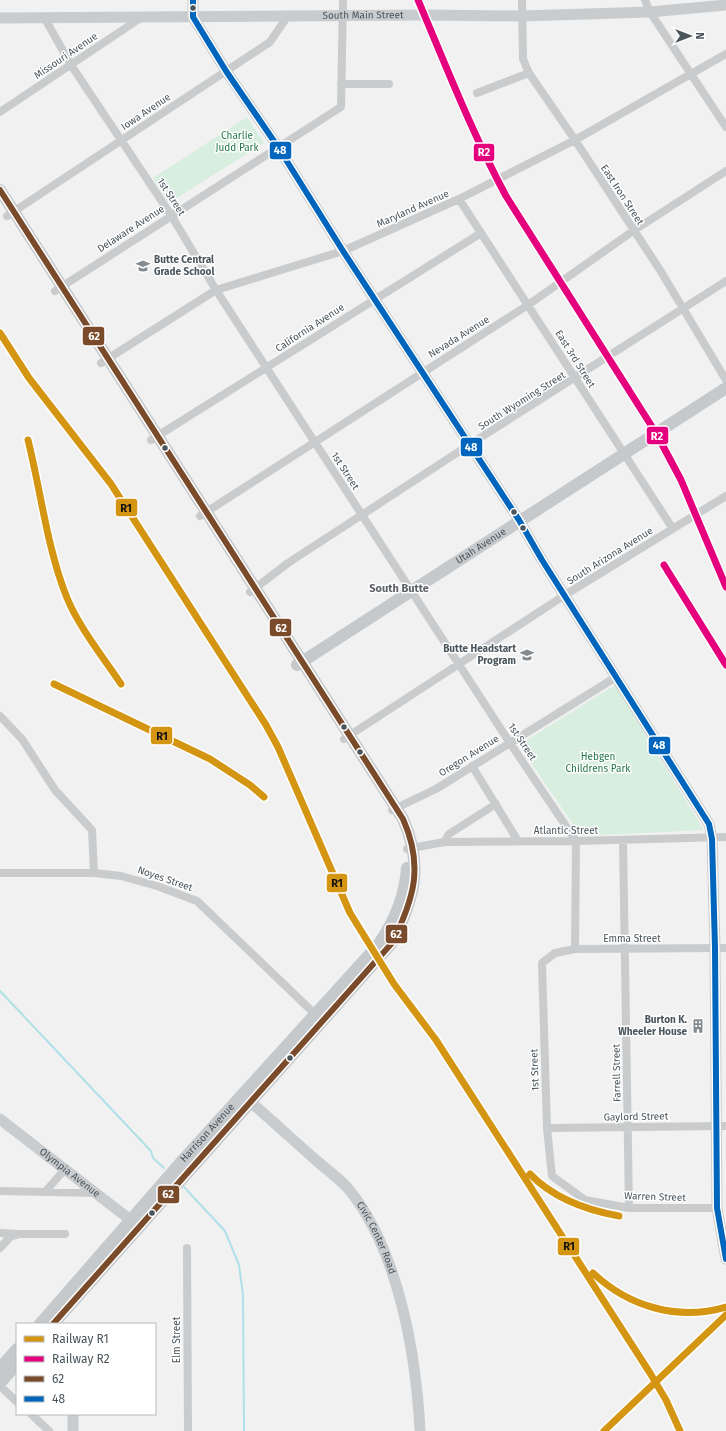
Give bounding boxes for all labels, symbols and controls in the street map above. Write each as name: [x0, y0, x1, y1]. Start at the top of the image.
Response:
unlabelled marker: [188, 3, 198, 13]
street label: South Main Street: [322, 9, 404, 22]
north arrow: [670, 16, 710, 56]
street label: Missouri Avenue: [32, 30, 100, 82]
text: N: [693, 32, 706, 40]
street label: Iowa Avenue: [119, 91, 173, 133]
park label: Charlie Judd Park: [215, 130, 259, 154]
line badge: 48: [269, 141, 292, 160]
line badge: R2: [473, 143, 495, 162]
text: 48: [274, 144, 287, 157]
text: R2: [478, 146, 491, 159]
street label: East Iron Street: [598, 163, 646, 228]
street label: 1st Street: [154, 176, 188, 218]
street label: Maryland Avenue: [375, 188, 451, 230]
street label: Delaware Avenue: [95, 203, 167, 255]
place label: Butte Central Grade School: [154, 254, 214, 278]
school or university icon: Butte Central Grade School: [135, 258, 151, 274]
street label: California Avenue: [273, 301, 347, 355]
street label: Nevada Avenue: [426, 313, 492, 361]
line badge: 62: [82, 326, 105, 346]
street label: East 3rd Street: [552, 328, 598, 390]
text: 62: [88, 330, 100, 343]
street label: South Wyoming Street: [476, 369, 568, 433]
line badge: R2: [646, 426, 669, 445]
text: R2: [651, 430, 664, 443]
line badge: 48: [460, 437, 483, 457]
text: 48: [465, 441, 478, 454]
unlabelled marker: [160, 443, 170, 453]
street label: 1st Street: [328, 450, 362, 492]
line badge: R1: [115, 498, 138, 517]
text: R1: [120, 502, 132, 515]
unlabelled marker: [509, 507, 519, 517]
unlabelled marker: [518, 523, 528, 533]
street label: South Arizona Avenue: [565, 525, 655, 587]
street label: Utah Avenue: [454, 526, 508, 567]
district label: South Butte: [369, 582, 429, 595]
line badge: 62: [269, 618, 292, 637]
text: 62: [275, 622, 287, 635]
place label: Butte Headstart Program: [443, 643, 516, 667]
school or university icon: Butte Headstart Program: [519, 647, 535, 663]
street label: 1st Street: [505, 721, 539, 763]
unlabelled marker: [339, 722, 349, 732]
line badge: R1: [150, 726, 173, 745]
text: R1: [156, 730, 168, 743]
street label: Oregon Avenue: [437, 733, 501, 779]
line badge: 48: [648, 736, 671, 755]
text: 48: [653, 739, 666, 752]
unlabelled marker: [355, 747, 365, 757]
park label: Hebgen Childrens Park: [566, 751, 631, 775]
street label: Atlantic Street: [534, 825, 599, 837]
street label: Noyes Street: [136, 864, 194, 894]
line badge: R1: [326, 873, 348, 893]
text: R1: [331, 877, 343, 890]
line badge: 62: [385, 924, 408, 944]
text: 62: [390, 928, 402, 941]
street label: Emma Street: [603, 933, 661, 945]
place label: Burton K. Wheeler House: [618, 1014, 688, 1038]
building icon: Burton K. Wheeler House: [690, 1018, 706, 1034]
street label: Farrell Street: [610, 1043, 624, 1102]
street label: 1st Street: [528, 1048, 542, 1091]
unlabelled marker: [285, 1053, 295, 1063]
street label: Harrison Avenue: [178, 1101, 237, 1165]
street label: Gaylord Street: [604, 1110, 669, 1124]
street label: Olympia Avenue: [37, 1146, 102, 1200]
line badge: 62: [157, 1185, 180, 1204]
text: 62: [162, 1188, 174, 1201]
street label: Warren Street: [624, 1190, 687, 1204]
street label: Civic Center Road: [354, 1199, 398, 1276]
unlabelled marker: [147, 1208, 157, 1218]
line badge: R1: [557, 1237, 580, 1256]
text: R1: [563, 1240, 575, 1253]
street label: Elm Street: [171, 1316, 183, 1363]
legend: [16, 1323, 156, 1415]
text: Railway R1: [52, 1332, 109, 1346]
text: Railway R2: [52, 1352, 110, 1366]
text: 62: [52, 1372, 64, 1386]
text: 48: [52, 1392, 65, 1406]

